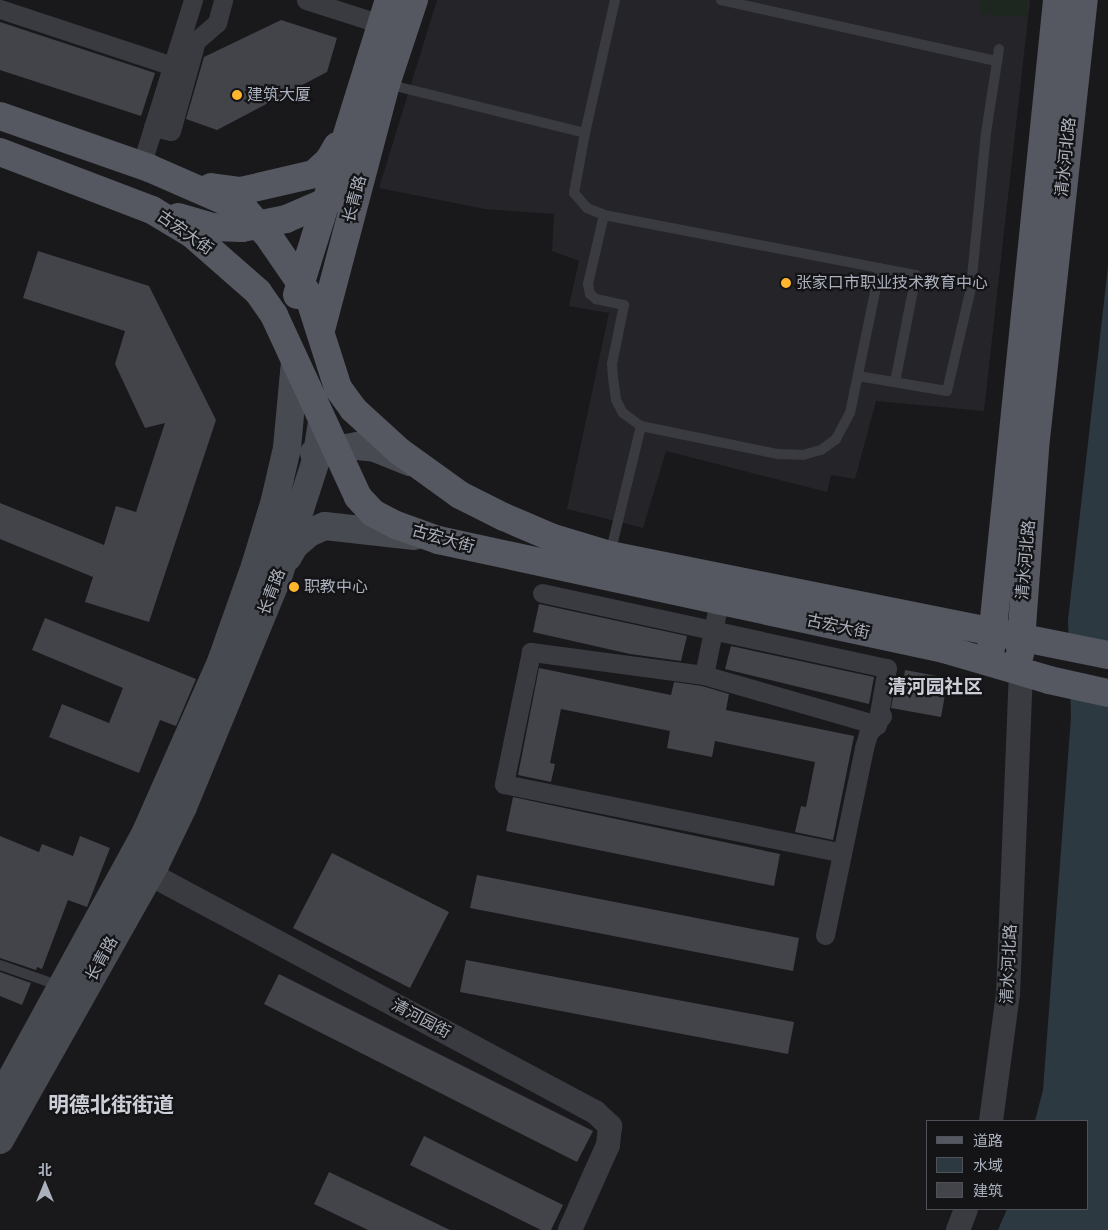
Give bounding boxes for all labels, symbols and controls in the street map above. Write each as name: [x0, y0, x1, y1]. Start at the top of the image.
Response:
place label: 建筑大厦: [247, 85, 311, 105]
marker: 建筑大厦: [231, 89, 243, 101]
street label: 清水河北路: [1052, 116, 1080, 198]
street label: 长青路: [340, 173, 370, 225]
street label: 古宏大街: [153, 207, 217, 259]
place label: 张家口市职业技术教育中心: [796, 273, 988, 293]
marker: 张家口市职业技术教育中心: [780, 277, 792, 289]
street label: 清水河北路: [1013, 519, 1039, 601]
street label: 古宏大街: [410, 521, 476, 557]
street label: 长青路: [254, 566, 290, 618]
place label: 职教中心: [304, 577, 368, 597]
marker: 职教中心: [288, 581, 300, 593]
street label: 古宏大街: [805, 611, 871, 643]
district label: 清河园社区: [888, 676, 982, 698]
street label: 清水河北路: [997, 924, 1021, 1004]
street label: 长青路: [82, 933, 122, 985]
street label: 清河园街: [388, 996, 454, 1042]
district label: 明德北街街道: [48, 1092, 174, 1118]
legend: [926, 1120, 1088, 1210]
text: 道路: [973, 1132, 1003, 1149]
text: 水域: [973, 1157, 1003, 1174]
north arrow: [20, 1160, 70, 1210]
text: 北: [38, 1162, 52, 1178]
text: 建筑: [973, 1182, 1003, 1199]

